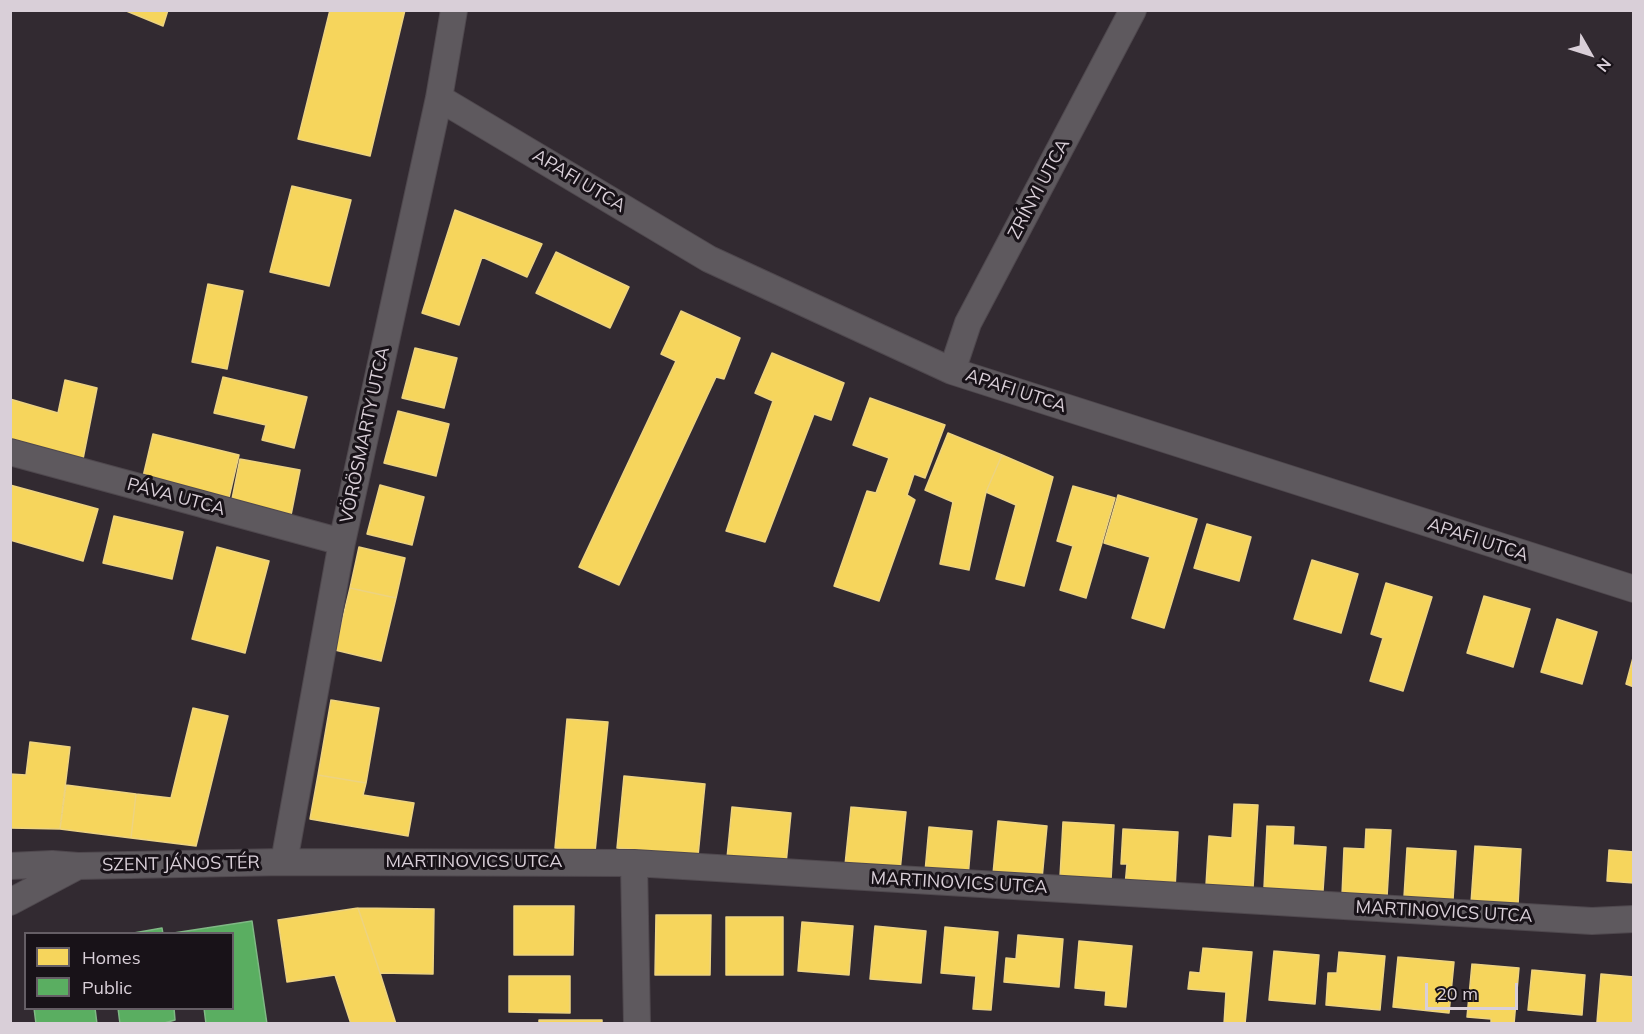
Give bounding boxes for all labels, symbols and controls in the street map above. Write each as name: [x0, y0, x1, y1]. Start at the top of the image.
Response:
north arrow: [1560, 24, 1620, 84]
text: N: [1592, 54, 1616, 76]
street label: ZRÍNYI UTCA: [1004, 135, 1074, 243]
street label: APAFI UTCA: [529, 145, 629, 217]
street label: VÖRÖSMARTY UTCA: [336, 345, 394, 525]
street label: APAFI UTCA: [963, 365, 1069, 417]
street label: PÁVA UTCA: [125, 474, 227, 520]
street label: APAFI UTCA: [1425, 514, 1531, 566]
street label: MARTINOVICS UTCA: [385, 851, 563, 873]
street label: SZENT JÁNOS TÉR: [102, 852, 260, 876]
street label: MARTINOVICS UTCA: [870, 868, 1048, 898]
street label: MARTINOVICS UTCA: [1355, 897, 1533, 927]
legend: [24, 932, 234, 1010]
text: Homes: [82, 946, 141, 969]
scale bar: [1428, 971, 1521, 1009]
text: Public: [82, 976, 132, 999]
text: 20 m: [1436, 982, 1478, 1005]

